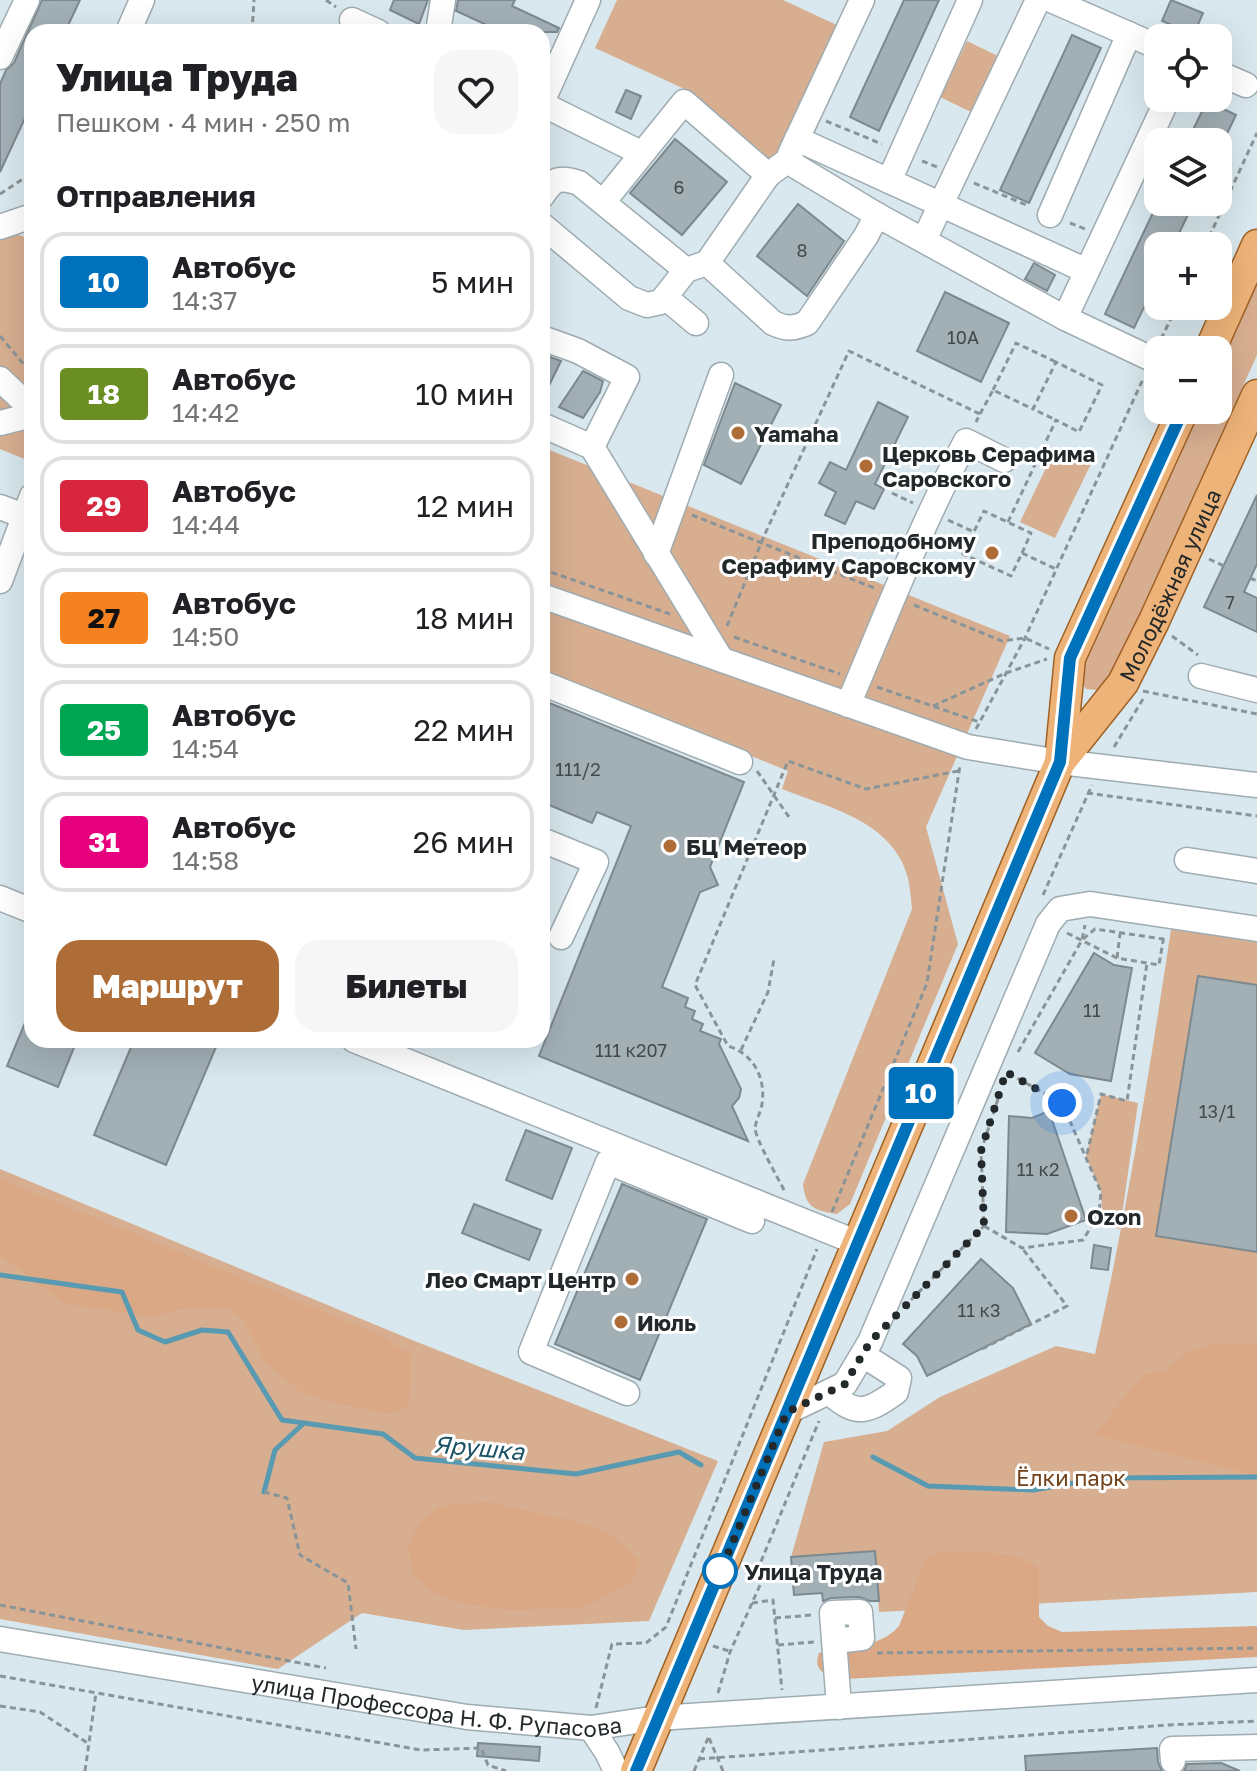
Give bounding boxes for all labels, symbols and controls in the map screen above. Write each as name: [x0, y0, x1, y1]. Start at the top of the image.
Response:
map controls: [1144, 24, 1232, 424]
button: locate: [1144, 24, 1232, 112]
button: heart: [434, 50, 518, 134]
text: Улица Труда: [56, 54, 298, 99]
text: Пешком · 4 мин · 250 m: [56, 107, 351, 138]
button: layers: [1144, 128, 1232, 216]
house number: 6: [674, 176, 684, 198]
text: Отправления: [56, 178, 256, 214]
button: +: [1144, 232, 1232, 320]
house number: 8: [797, 239, 807, 261]
text: Автобус: [172, 249, 296, 285]
text: 5 мин: [431, 264, 514, 300]
text: 10: [88, 265, 120, 298]
text: 14:37: [172, 285, 237, 316]
house number: 10А: [947, 326, 979, 348]
button: −: [1144, 336, 1232, 424]
text: Автобус: [172, 361, 296, 397]
text: 10 мин: [415, 376, 514, 412]
text: 18: [88, 377, 120, 410]
text: 14:42: [172, 397, 239, 428]
place label: Yamaha: [754, 420, 838, 447]
marker: Yamaha: [729, 424, 747, 442]
place label: Церковь Серафима Саровского: [882, 440, 1095, 492]
marker: Церковь Серафима Саровского: [857, 457, 875, 475]
text: Автобус: [172, 473, 296, 509]
street label: Молодёжная улица: [1113, 484, 1226, 686]
text: 12 мин: [416, 488, 514, 524]
text: 29: [87, 489, 121, 522]
text: 14:44: [172, 509, 240, 540]
place label: Преподобному Серафиму Саровскому: [721, 527, 976, 579]
marker: Преподобному Серафиму Саровскому: [983, 544, 1001, 562]
text: Автобус: [172, 585, 296, 621]
house number: 7: [1225, 591, 1235, 613]
text: 18 мин: [415, 600, 514, 636]
text: 27: [88, 601, 120, 634]
text: 14:50: [172, 621, 239, 652]
text: Автобус: [172, 697, 296, 733]
text: 22 мин: [414, 712, 514, 748]
text: 25: [87, 713, 121, 746]
text: 14:54: [172, 733, 239, 764]
house number: 111/2: [555, 758, 601, 780]
text: Автобус: [172, 809, 296, 845]
text: 26 мин: [413, 824, 514, 860]
text: 31: [88, 825, 120, 858]
place label: БЦ Метеор: [686, 833, 807, 860]
marker: БЦ Метеор: [661, 837, 679, 855]
text: 14:58: [172, 845, 239, 876]
button: Маршрут: [56, 940, 279, 1032]
button: Билеты: [295, 940, 518, 1032]
house number: 11: [1083, 999, 1101, 1021]
house number: 111 к207: [595, 1039, 667, 1061]
line badge: 10: [885, 1067, 957, 1119]
text: 10: [905, 1076, 937, 1109]
your location: [1042, 1083, 1082, 1123]
house number: 13/1: [1199, 1100, 1236, 1122]
house number: 11 к2: [1017, 1158, 1059, 1180]
place label: Ozon: [1087, 1203, 1141, 1230]
marker: Ozon: [1062, 1207, 1080, 1225]
place label: Лео Смарт Центр: [425, 1266, 616, 1293]
marker: Лео Смарт Центр: [623, 1270, 641, 1288]
house number: 11 к3: [958, 1299, 1000, 1321]
place label: Июль: [637, 1309, 696, 1336]
marker: Июль: [612, 1313, 630, 1331]
water label: Ярушка: [432, 1429, 527, 1467]
park label: Ёлки парк: [1016, 1464, 1126, 1491]
marker: Улица Труда: [703, 1554, 737, 1588]
place label: Улица Труда: [744, 1558, 882, 1585]
street label: улица Профессора Н. Ф. Рупасова: [250, 1668, 623, 1742]

